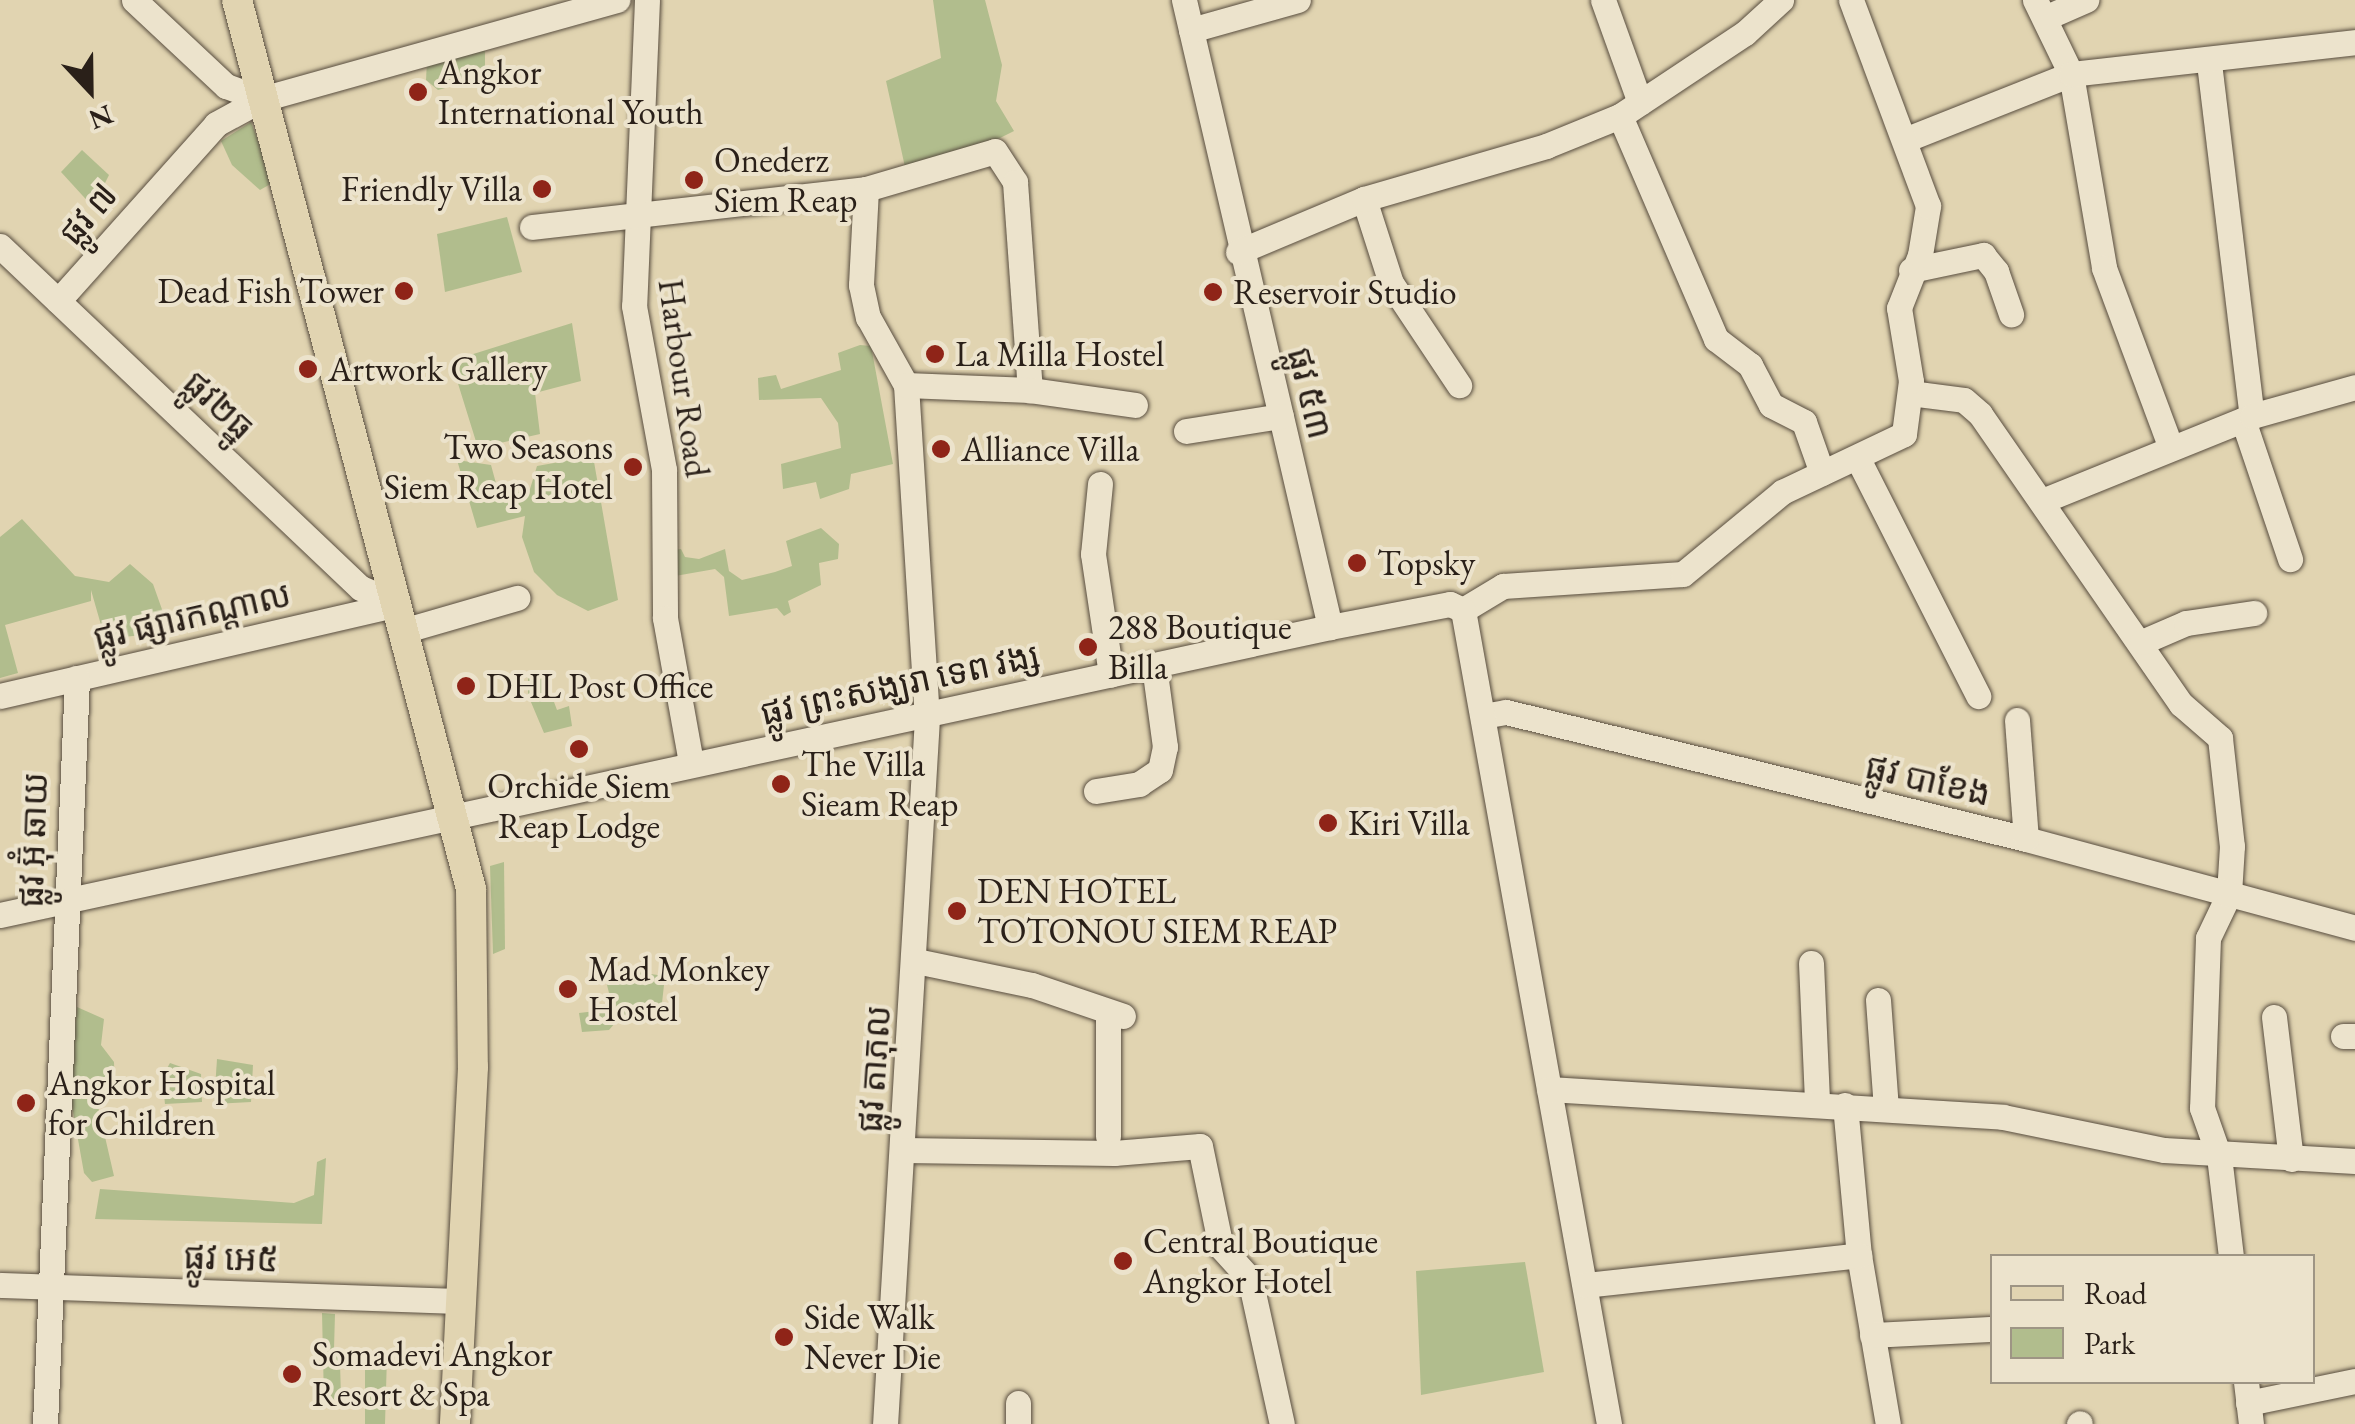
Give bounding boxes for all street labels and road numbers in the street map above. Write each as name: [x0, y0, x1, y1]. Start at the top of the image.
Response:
street label: ផ្លូវ ៧: [50, 175, 126, 253]
street label: Harbour Road: [649, 276, 719, 480]
street label: ផ្លូវ ៥៣: [1278, 343, 1342, 443]
street label: ផ្លូវ២ធ្នូ: [175, 362, 263, 448]
street label: ផ្លូវ ផ្សារកណ្តាល: [89, 573, 295, 659]
street label: ផ្លូវ ព្រះសង្ឃរា ទេព វង្ស: [757, 634, 1043, 734]
street label: ផ្លូវ បាខែង: [1861, 745, 1995, 815]
street label: ផ្លូវ អ៊ុំ ឆាយ: [10, 772, 56, 908]
street label: ផ្លូវ តាភុល: [849, 1004, 899, 1134]
street label: ផ្លូវ អេ៥: [183, 1235, 279, 1281]

